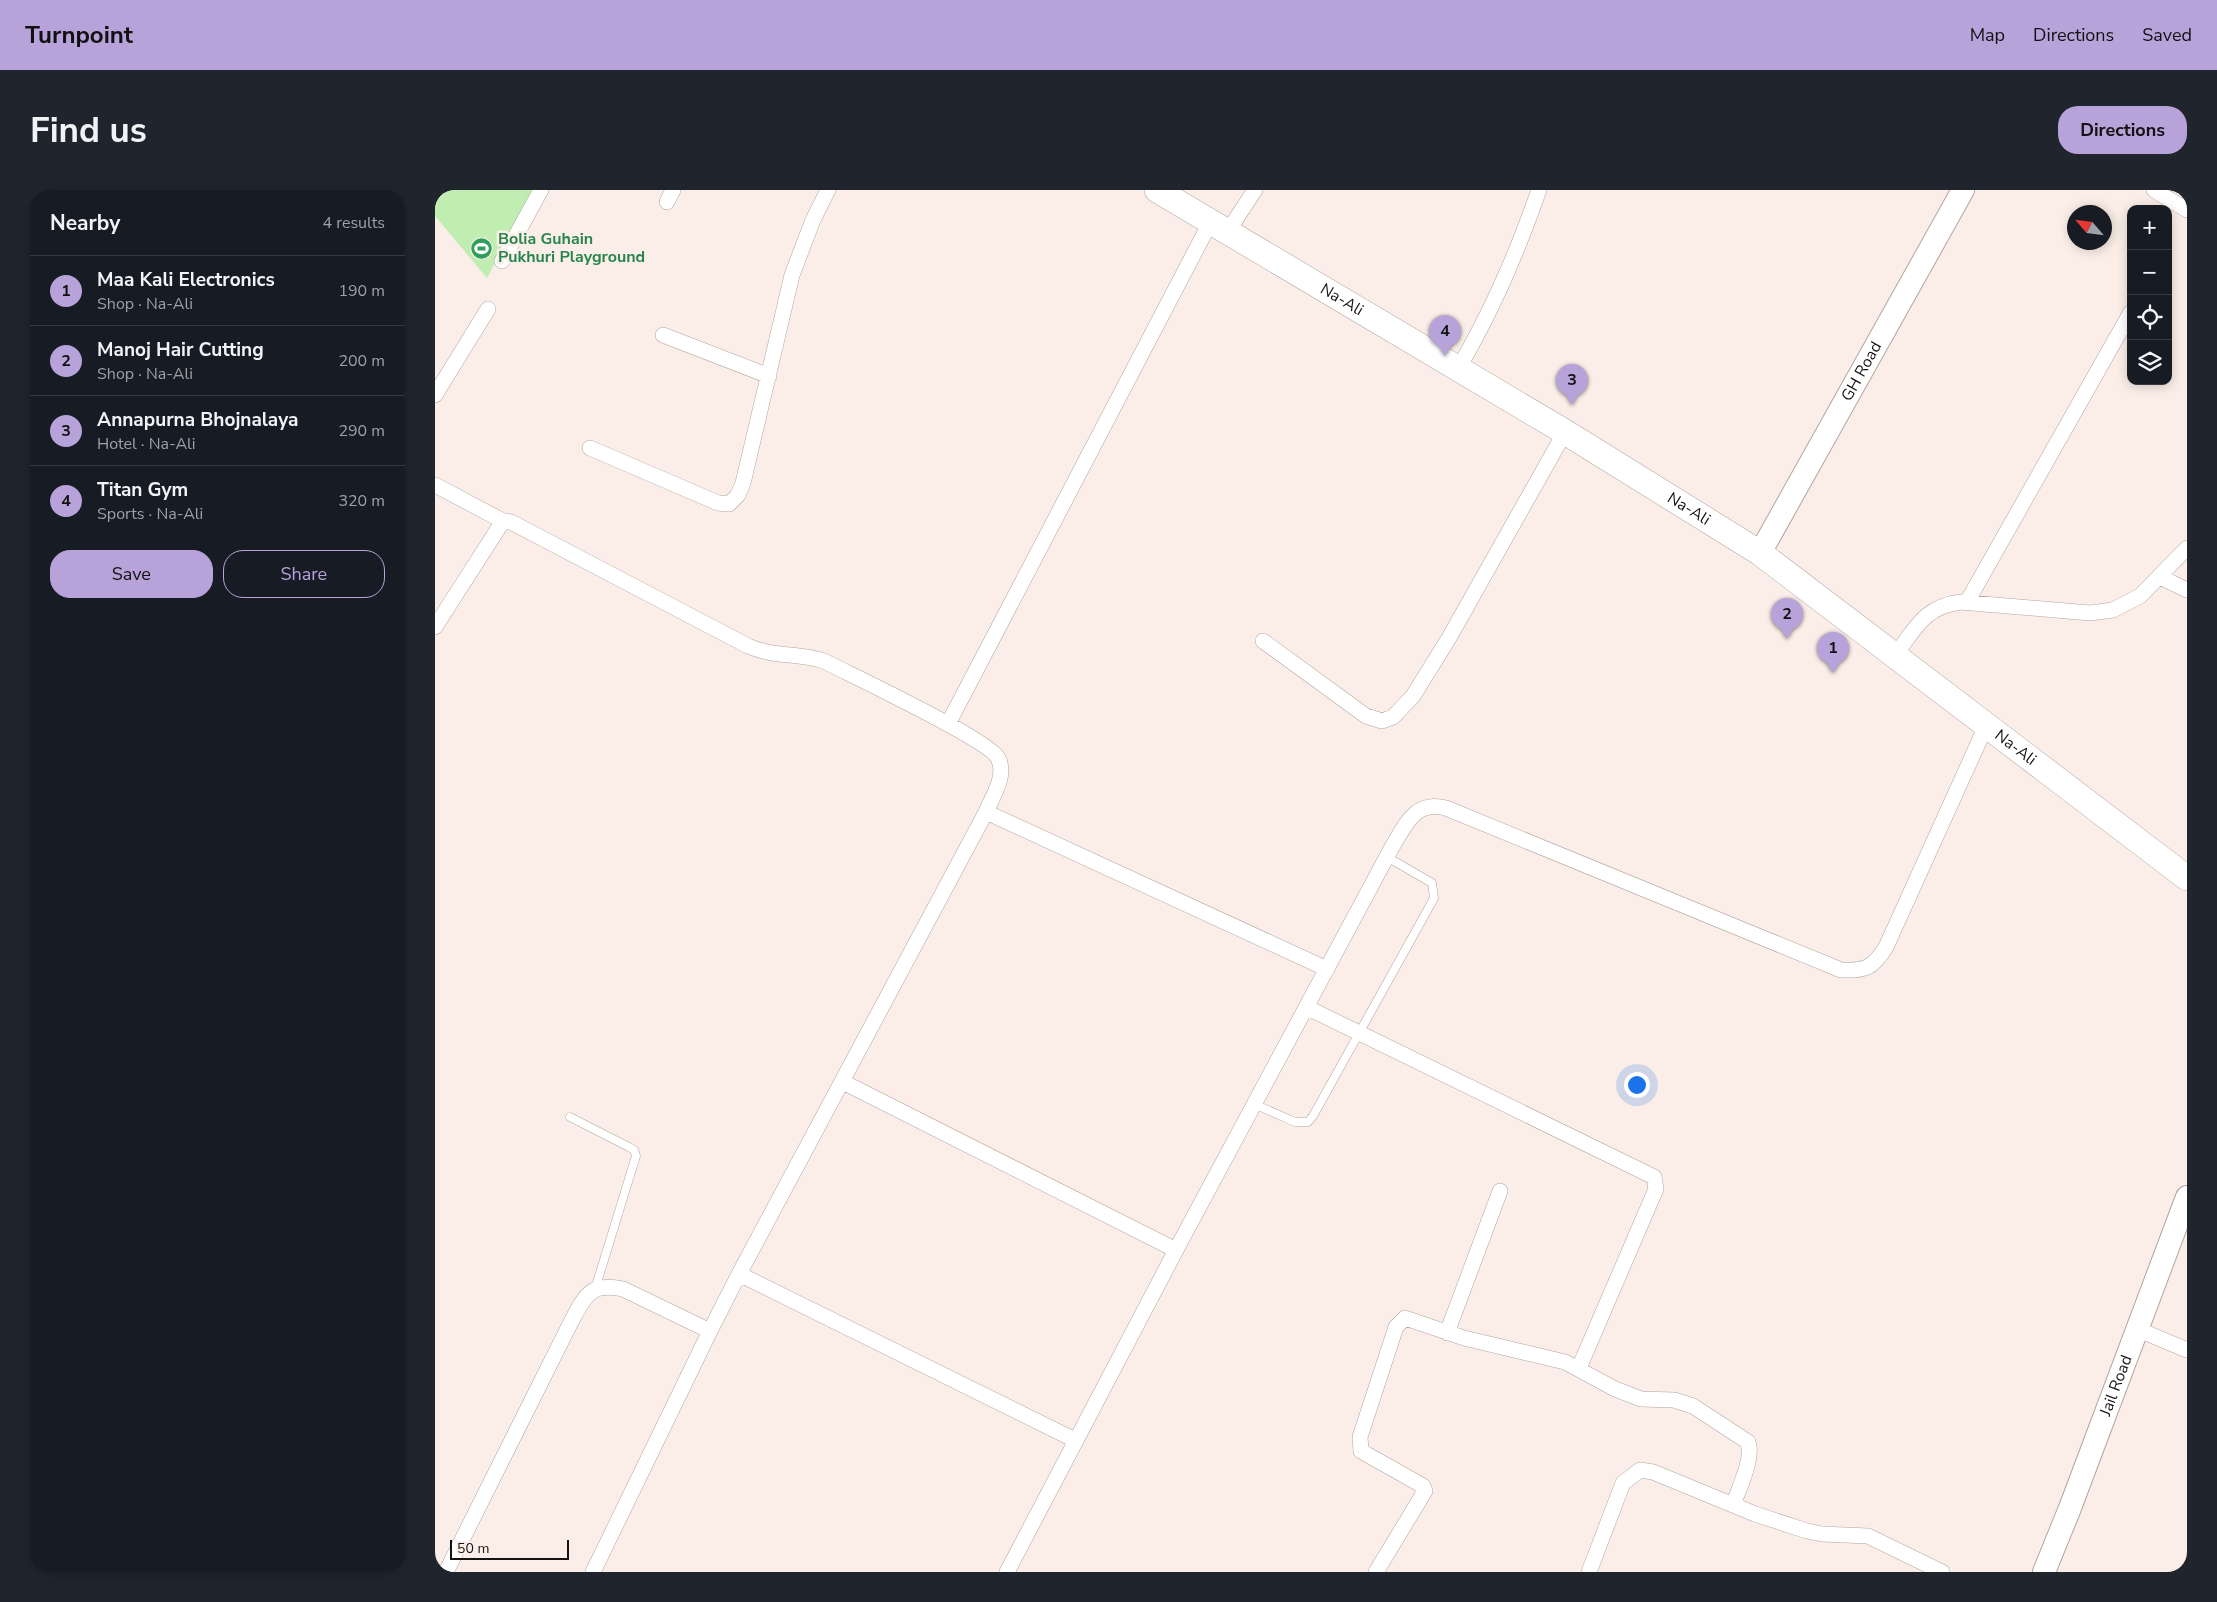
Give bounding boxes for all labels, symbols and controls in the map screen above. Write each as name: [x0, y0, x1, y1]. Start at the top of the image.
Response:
text: Turnpoint: [25, 19, 133, 51]
text: Map: [1970, 23, 2005, 47]
text: Directions: [2033, 23, 2114, 47]
text: Saved: [2142, 23, 2192, 47]
button: Directions: [2058, 106, 2187, 154]
text: Find us: [30, 107, 147, 154]
north arrow: [2067, 205, 2112, 250]
map controls: [2127, 205, 2172, 385]
button: +: [2127, 205, 2172, 250]
text: Nearby: [50, 209, 120, 237]
text: 4 results: [323, 212, 385, 234]
place label: Bolia Guhain Pukhuri Playground: [498, 228, 645, 268]
sports icon: Bolia Guhain Pukhuri Playground: [470, 236, 494, 260]
button: −: [2127, 250, 2172, 295]
text: Maa Kali Electronics: [97, 267, 275, 293]
street label: Na-Ali: [1316, 278, 1368, 321]
text: 1: [61, 280, 71, 302]
text: 190 m: [338, 280, 385, 302]
text: Shop · Na-Ali: [97, 293, 193, 315]
button: locate: [2127, 295, 2172, 340]
pin: 4: [1429, 315, 1461, 356]
text: Manoj Hair Cutting: [97, 337, 264, 363]
street label: GH Road: [1836, 338, 1887, 405]
button: layers: [2127, 340, 2172, 385]
text: 2: [61, 350, 71, 372]
text: 200 m: [338, 350, 385, 372]
text: Shop · Na-Ali: [97, 363, 193, 385]
pin: 3: [1556, 364, 1588, 405]
text: Annapurna Bhojnalaya: [97, 407, 298, 433]
text: 3: [61, 420, 71, 442]
text: 290 m: [338, 420, 385, 442]
text: Hotel · Na-Ali: [97, 433, 196, 455]
text: Titan Gym: [97, 477, 188, 503]
street label: Na-Ali: [1663, 487, 1714, 531]
text: 4: [61, 490, 71, 512]
text: 320 m: [338, 490, 385, 512]
text: Sports · Na-Ali: [97, 503, 203, 525]
button: Save: [50, 550, 213, 598]
button: Share: [223, 550, 385, 598]
pin: 2: [1771, 598, 1803, 639]
pin: 1: [1817, 632, 1849, 673]
street label: Na-Ali: [1990, 725, 2041, 770]
your location: [1624, 1072, 1650, 1098]
street label: Jail Road: [2094, 1352, 2138, 1420]
scale bar: [450, 1537, 569, 1560]
text: 50 m: [457, 1539, 489, 1558]

